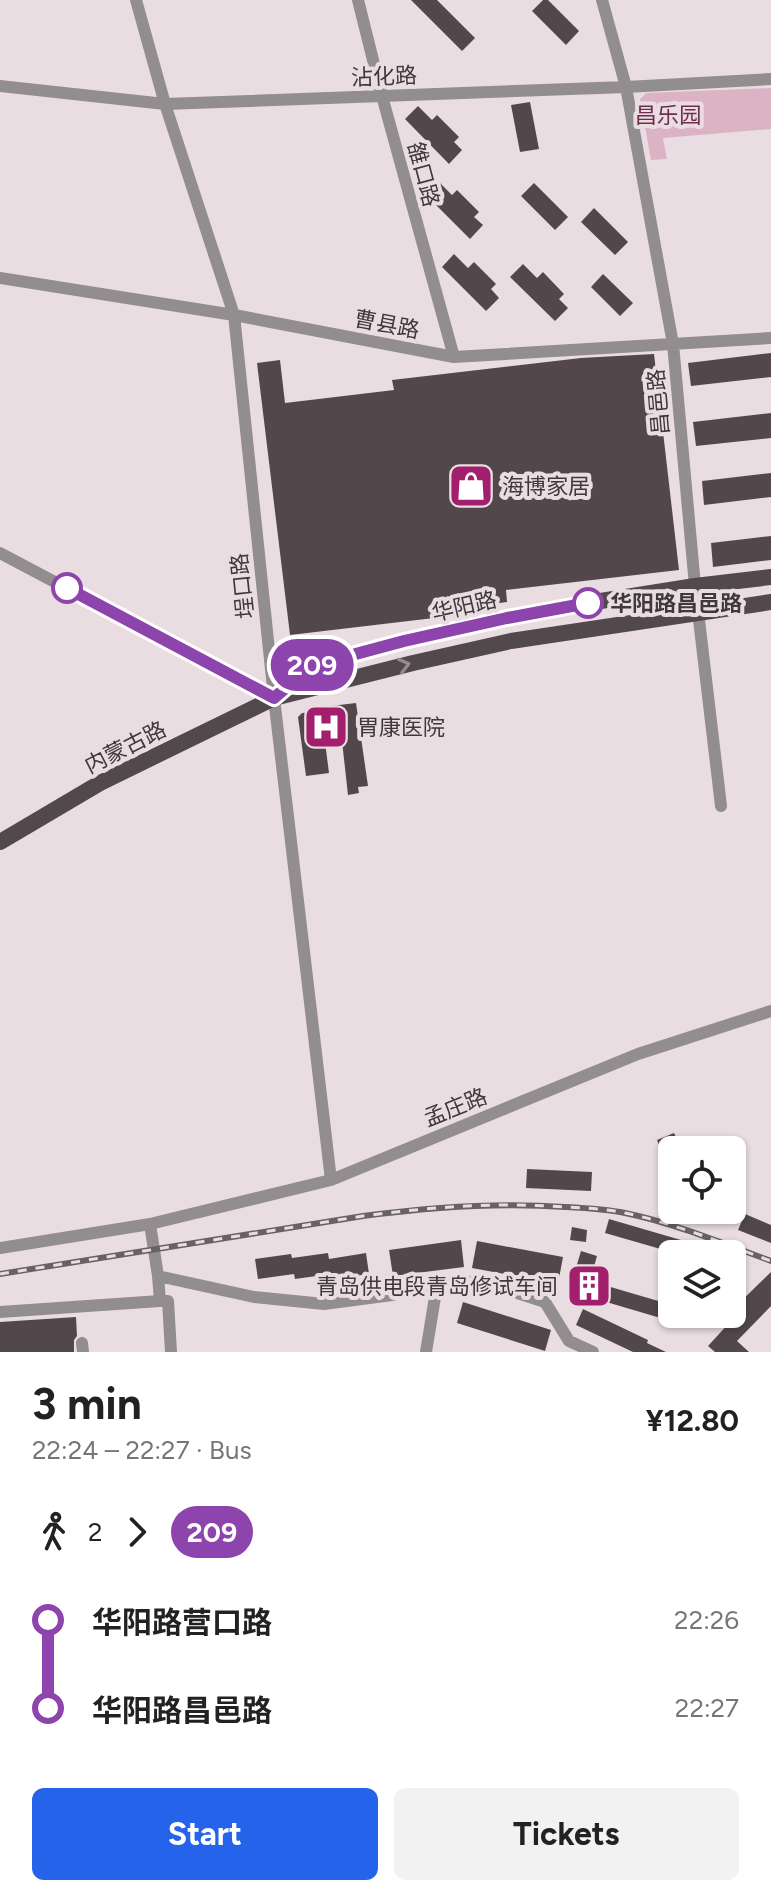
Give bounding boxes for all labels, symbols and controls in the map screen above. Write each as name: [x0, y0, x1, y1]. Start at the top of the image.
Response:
street label: 沾化路: [351, 62, 417, 91]
park label: 昌乐园: [635, 102, 701, 129]
street label: 雒口路: [402, 139, 445, 210]
street label: 曹县路: [352, 305, 422, 344]
street label: 昌邑路: [642, 368, 675, 436]
shop icon: 海博家居: [447, 462, 495, 510]
place label: 海博家居: [502, 473, 590, 500]
street label: 埕口路: [226, 552, 259, 620]
unlabelled marker: [52, 573, 82, 603]
street label: 华阳路: [429, 586, 499, 627]
marker: 华阳路昌邑路: [573, 588, 603, 618]
place label: 华阳路昌邑路: [610, 590, 742, 617]
line badge: 209: [266, 639, 358, 691]
text: 209: [287, 648, 337, 682]
one-way arrow: [397, 657, 410, 674]
hospital icon: 胃康医院: [302, 703, 350, 751]
place label: 胃康医院: [357, 714, 445, 741]
street label: 内蒙古路: [80, 715, 171, 779]
street label: 孟庄路: [420, 1083, 491, 1132]
map controls: [658, 1136, 746, 1328]
button: locate: [658, 1136, 746, 1224]
button: layers: [658, 1240, 746, 1328]
building icon: 青岛供电段青岛修试车间: [565, 1262, 613, 1310]
place label: 青岛供电段青岛修试车间: [316, 1273, 558, 1300]
text: 3 min: [32, 1377, 142, 1430]
text: ¥12.80: [646, 1402, 739, 1439]
text: 22:24 – 22:27 · Bus: [32, 1434, 252, 1466]
icon: walk: [32, 1510, 76, 1554]
icon: forward: [115, 1510, 159, 1554]
text: 209: [187, 1515, 237, 1549]
text: 2: [88, 1516, 103, 1548]
text: 华阳路营口路: [92, 1604, 272, 1641]
text: 22:26: [674, 1604, 739, 1636]
text: 华阳路昌邑路: [92, 1692, 272, 1729]
text: 22:27: [675, 1692, 739, 1724]
button: Start: [32, 1788, 378, 1880]
button: Tickets: [394, 1788, 739, 1880]

